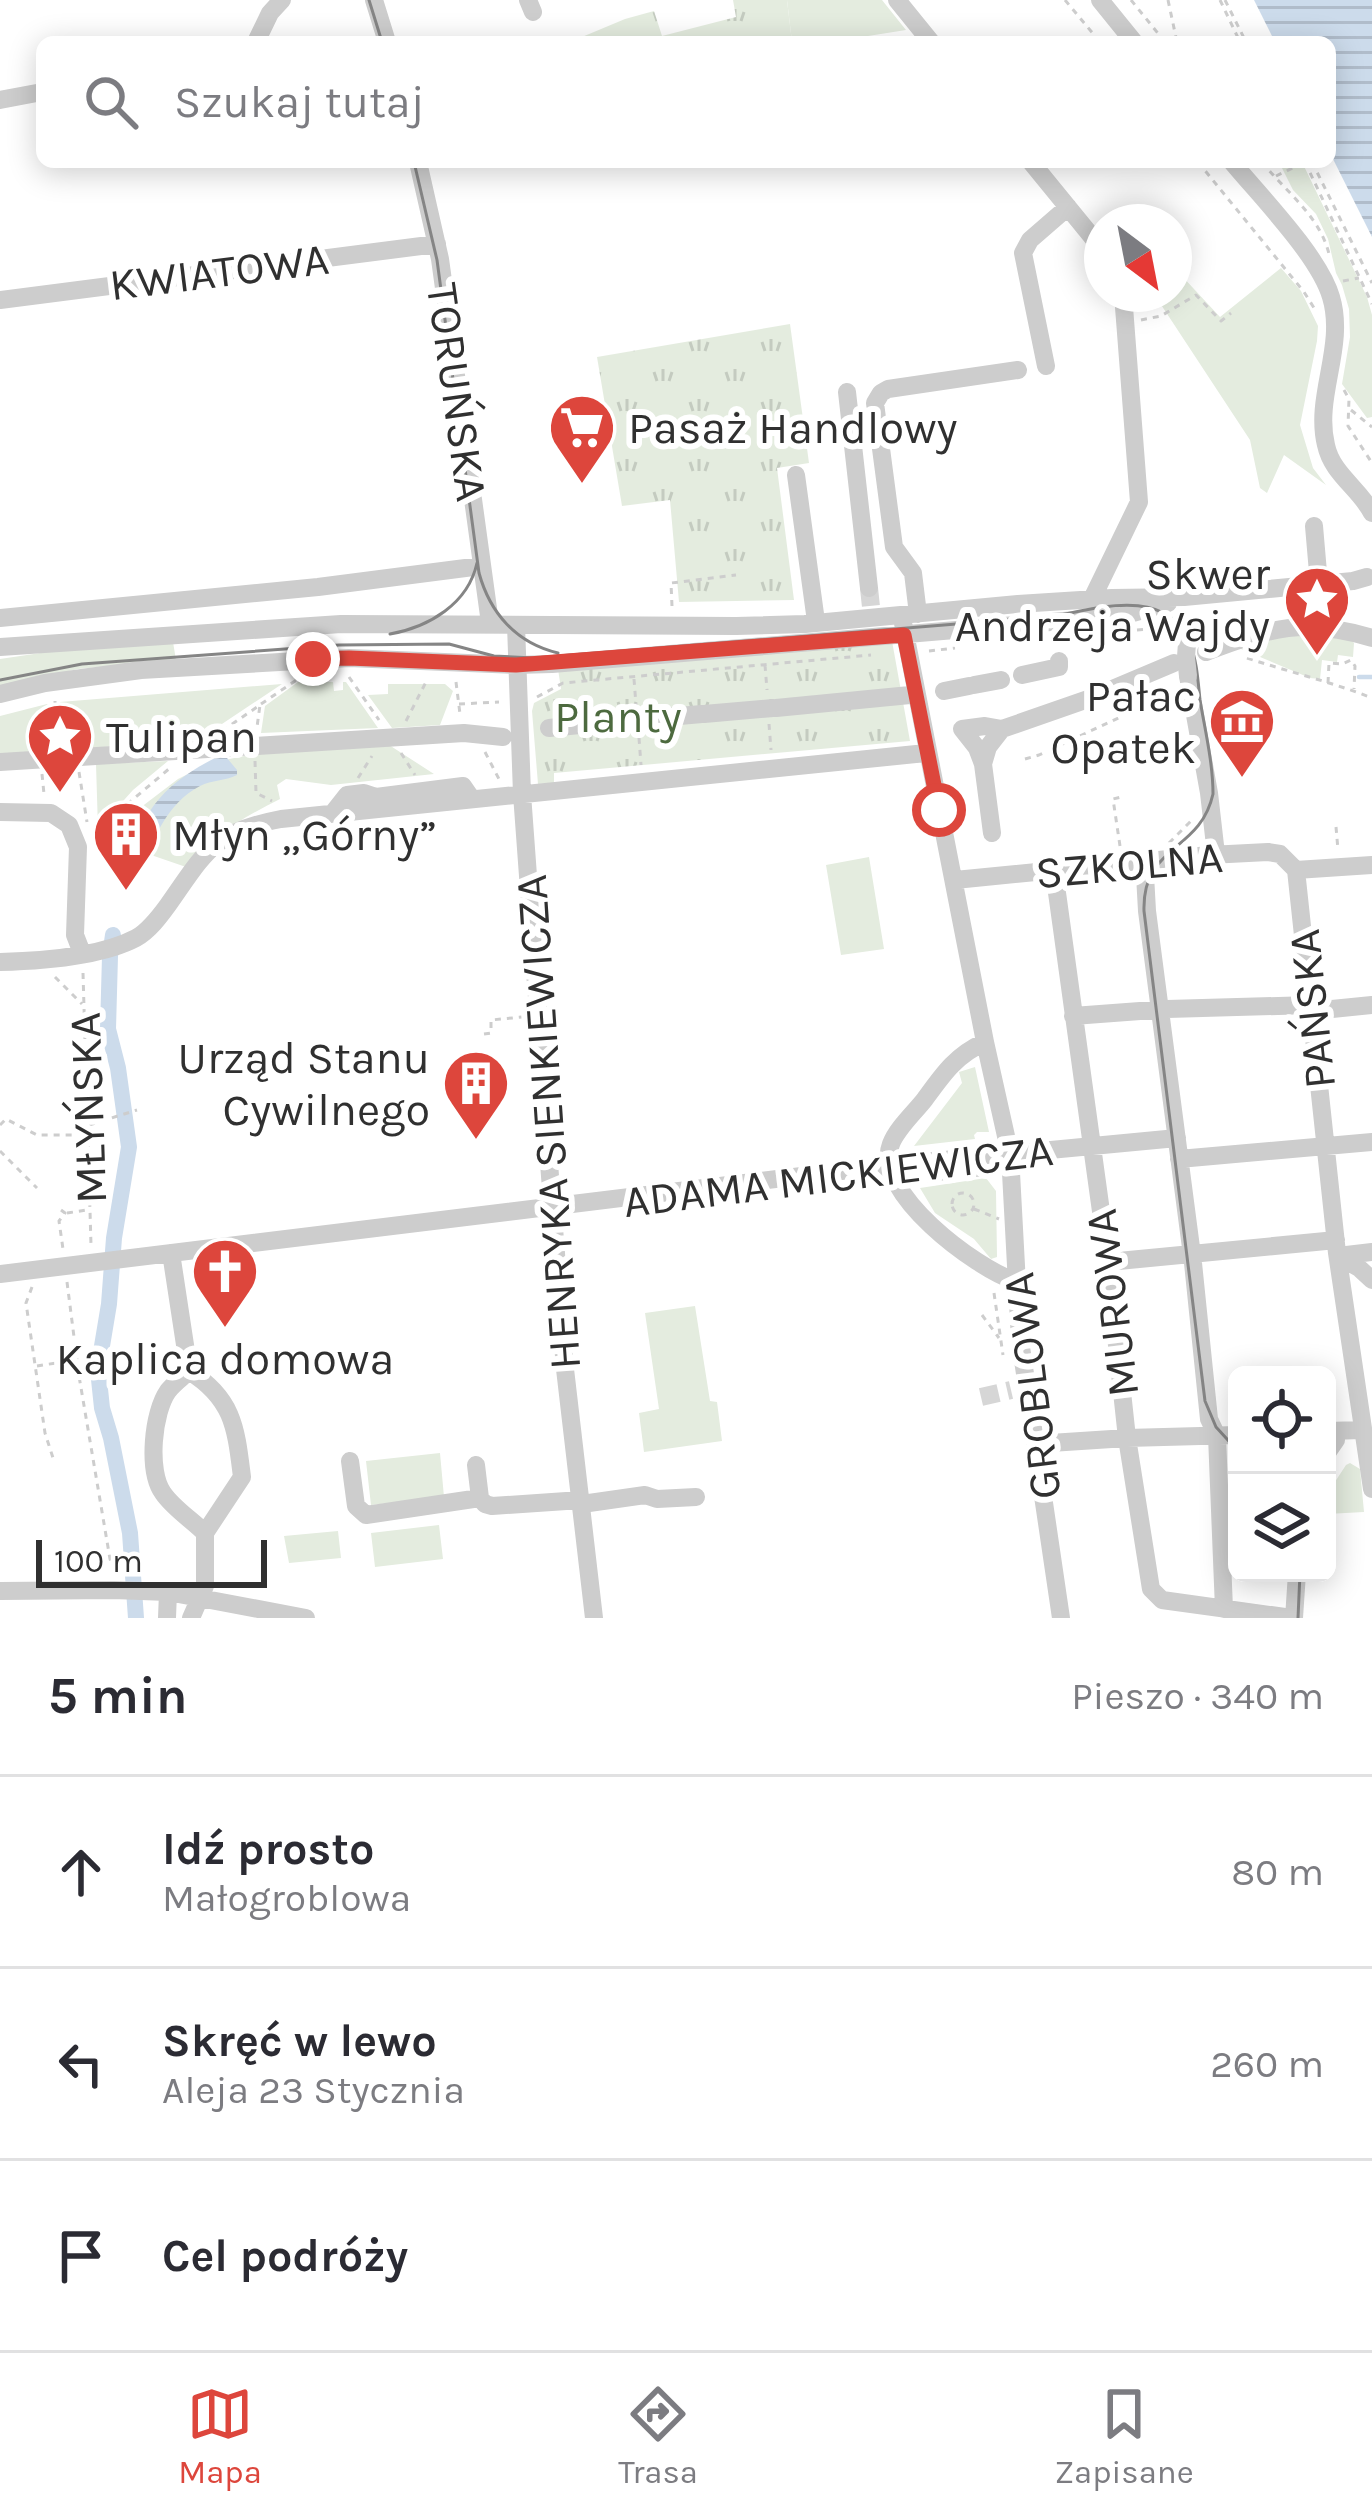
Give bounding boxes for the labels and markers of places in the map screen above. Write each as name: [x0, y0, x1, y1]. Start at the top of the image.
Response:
supermarket icon: Pasaż Handlowy: [547, 392, 617, 486]
place label: Pasaż Handlowy: [628, 402, 958, 455]
place label: Skwer Andrzeja Wajdy: [955, 548, 1271, 653]
place icon: Skwer Andrzeja Wajdy: [1282, 564, 1352, 658]
place label: Pałac Opatek: [1050, 670, 1196, 774]
museum icon: Pałac Opatek: [1207, 686, 1277, 780]
place icon: Tulipan: [25, 701, 95, 795]
place label: Tulipan: [106, 711, 257, 763]
building icon: Młyn „Górny”: [91, 799, 161, 893]
place label: Młyn „Górny”: [172, 809, 437, 862]
place label: Urząd Stanu Cywilnego: [178, 1032, 430, 1137]
building icon: Urząd Stanu Cywilnego: [441, 1048, 511, 1142]
church icon: Kaplica domowa: [190, 1236, 260, 1330]
place label: Kaplica domowa: [56, 1333, 394, 1385]

